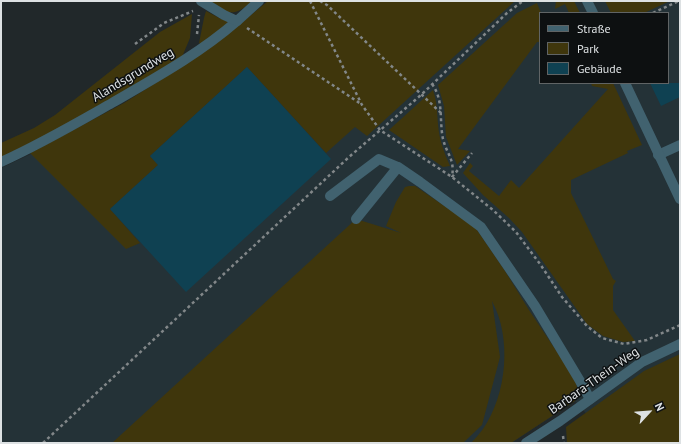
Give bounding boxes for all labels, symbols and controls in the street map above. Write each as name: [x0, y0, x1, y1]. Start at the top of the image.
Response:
legend: [539, 12, 669, 84]
text: Straße: [577, 21, 611, 36]
text: Park: [577, 41, 599, 56]
street label: Alandsgrundweg: [89, 44, 177, 106]
text: Gebäude: [577, 61, 622, 76]
street label: Barbara-Thein-Weg: [546, 344, 642, 418]
north arrow: [629, 392, 669, 432]
text: N: [652, 400, 668, 413]

